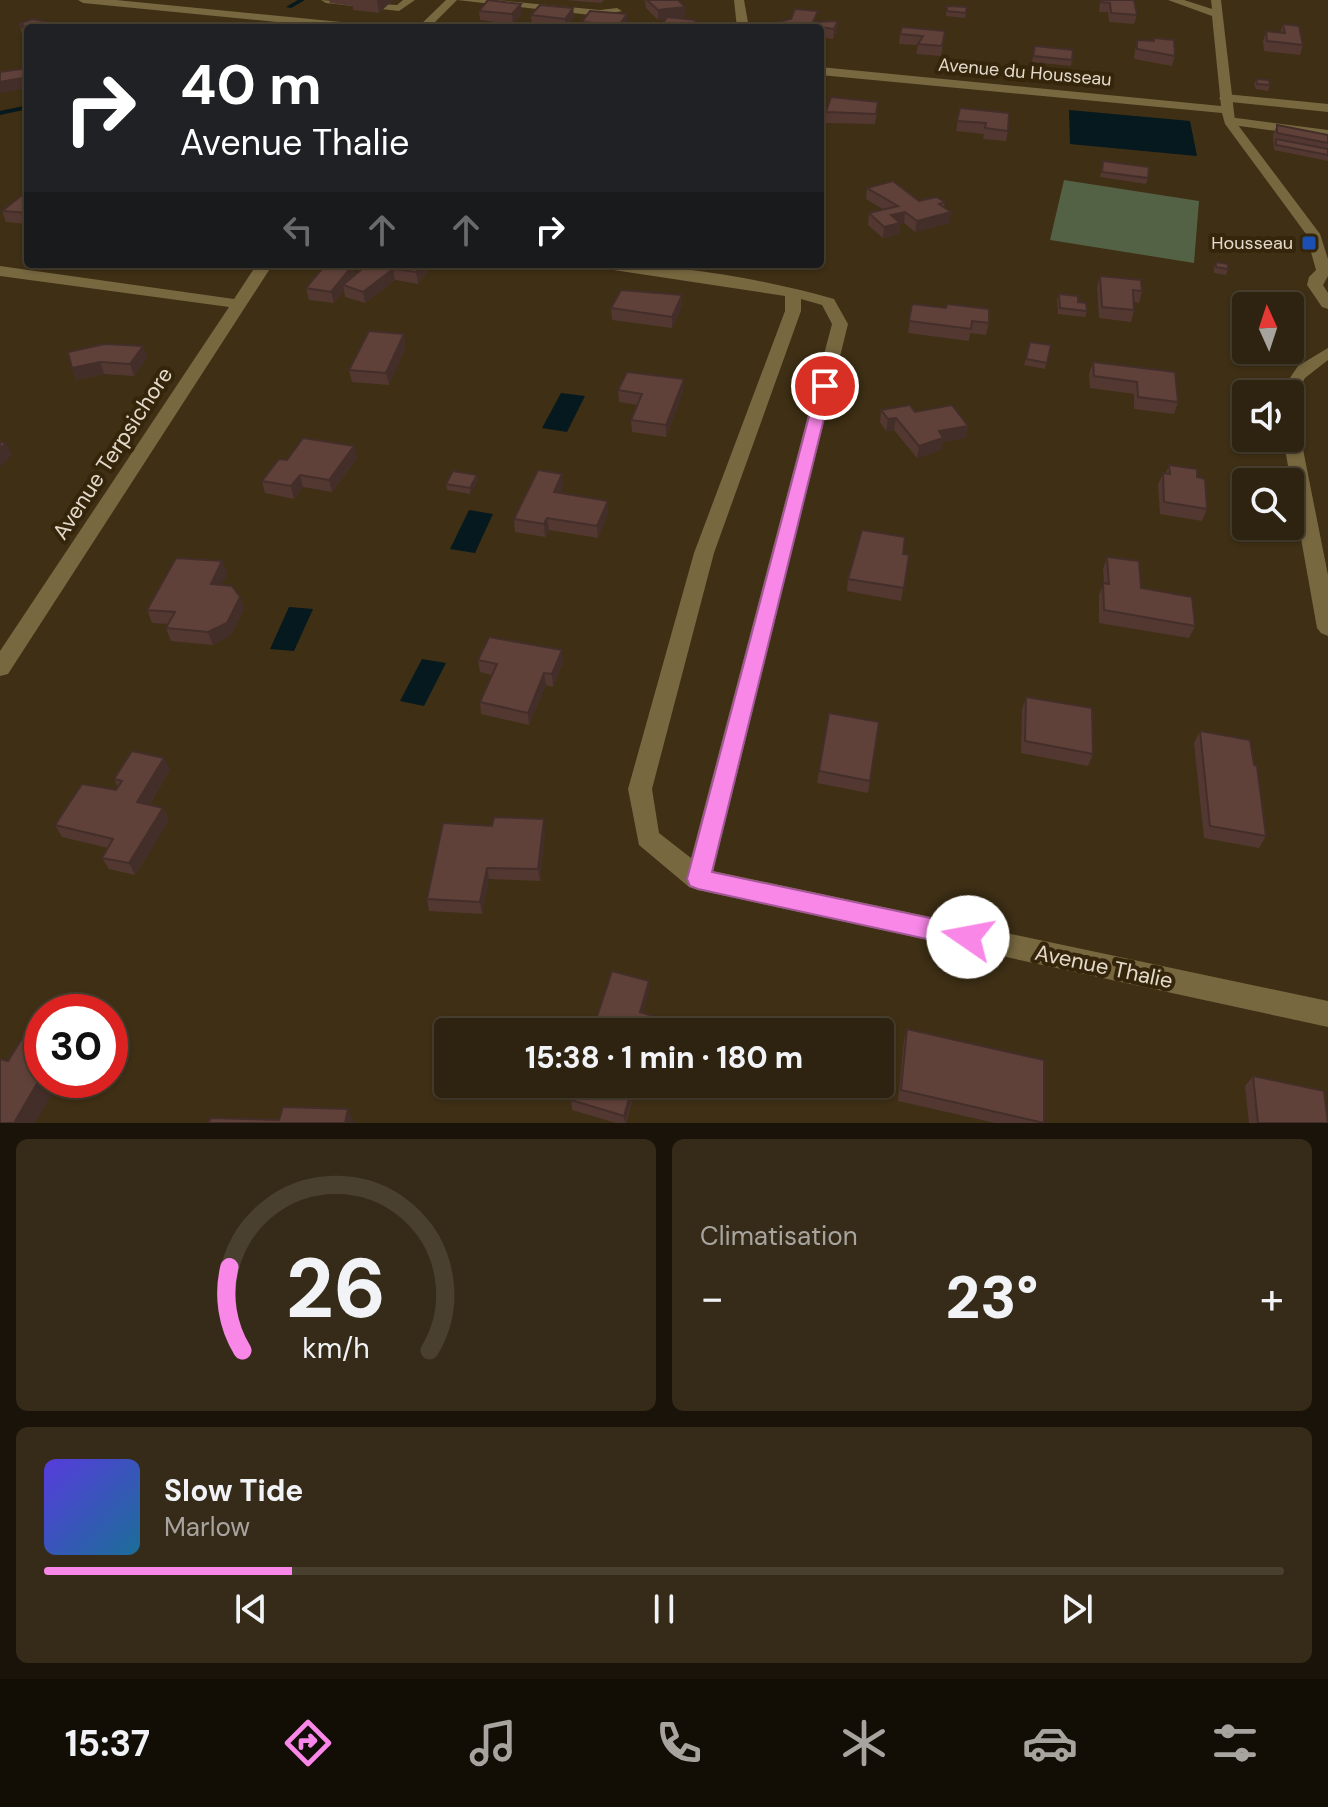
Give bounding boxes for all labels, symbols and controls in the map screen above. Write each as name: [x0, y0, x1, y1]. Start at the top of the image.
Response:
text: 40 m: [180, 48, 322, 121]
street label: Avenue du Housseau: [937, 52, 1113, 92]
icon: right: [48, 56, 152, 160]
text: Avenue Thalie: [180, 119, 410, 166]
icon: left: [276, 208, 320, 252]
icon: ahead: [360, 208, 404, 252]
icon: ahead: [444, 208, 488, 252]
icon: right: [528, 208, 572, 252]
place label: Housseau: [1211, 231, 1293, 255]
marker: Housseau: [1300, 234, 1318, 252]
north arrow: [1232, 292, 1304, 364]
map controls: [1232, 292, 1304, 540]
pin: [791, 352, 859, 420]
street label: Avenue Terpsichore: [46, 361, 179, 545]
icon: arrive: [803, 364, 847, 408]
button: sound: [1232, 380, 1304, 452]
button: search: [1232, 468, 1304, 540]
position arrow: [926, 895, 1010, 979]
street label: Avenue Thalie: [1032, 938, 1176, 995]
speed limit sign: 30: [24, 994, 128, 1098]
text: 15:38 · 1 min · 180 m: [525, 1038, 803, 1077]
text: Climatisation: [700, 1219, 858, 1253]
text: 26: [286, 1234, 386, 1343]
text: 23°: [946, 1258, 1038, 1337]
text: −: [700, 1269, 724, 1327]
text: +: [1260, 1269, 1284, 1327]
text: km/h: [302, 1330, 370, 1367]
text: Slow Tide: [164, 1471, 303, 1510]
text: Marlow: [164, 1510, 250, 1544]
icon: previous: [229, 1587, 273, 1631]
icon: pause: [642, 1587, 686, 1631]
icon: next: [1055, 1587, 1099, 1631]
icon: directions: [280, 1715, 336, 1771]
icon: music: [465, 1715, 521, 1771]
icon: phone: [651, 1715, 707, 1771]
icon: climate: [836, 1715, 892, 1771]
icon: car: [1022, 1715, 1078, 1771]
icon: filters: [1207, 1715, 1263, 1771]
text: 15:37: [65, 1720, 150, 1767]

